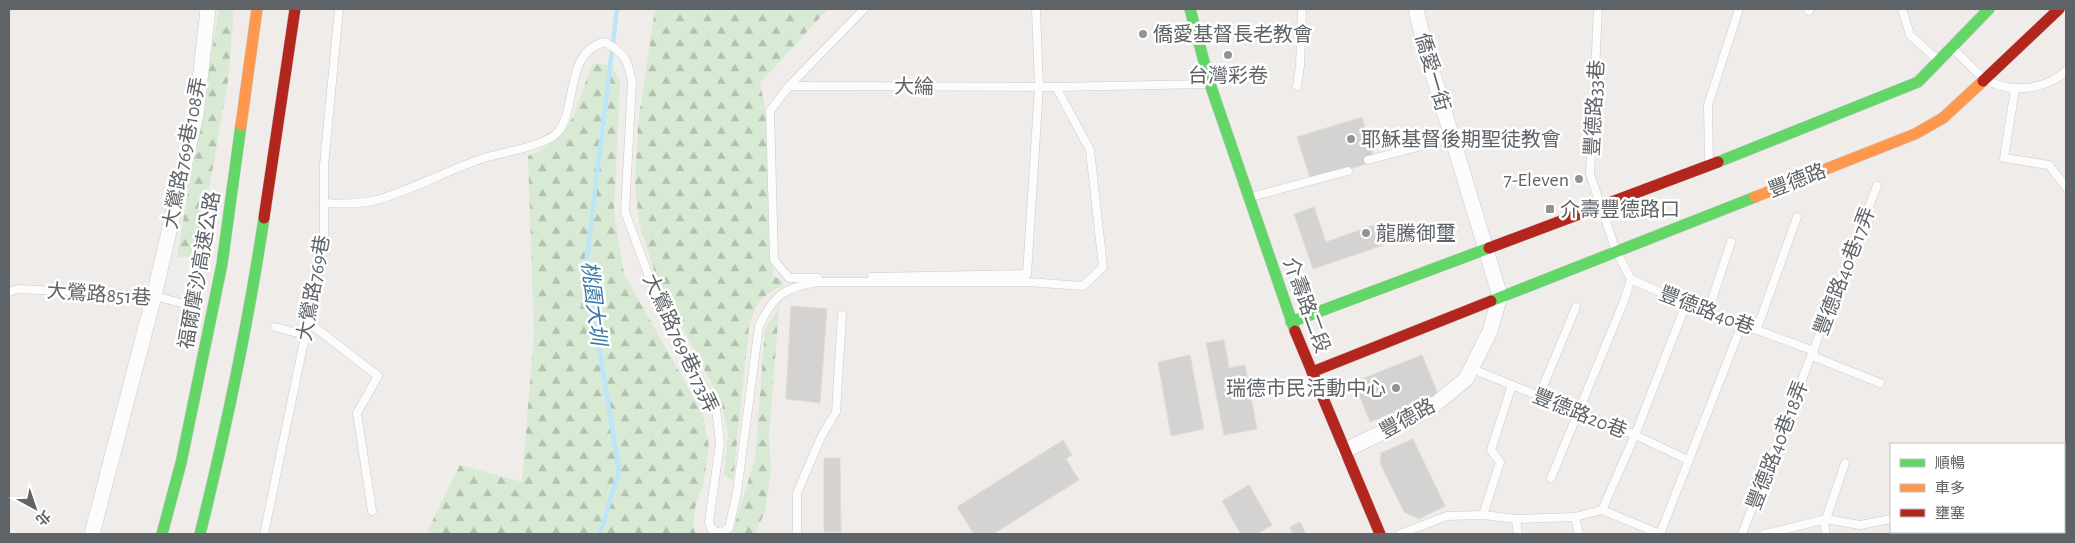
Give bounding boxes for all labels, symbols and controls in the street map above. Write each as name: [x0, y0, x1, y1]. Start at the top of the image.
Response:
place label: 僑愛基督長老教會: [1153, 23, 1313, 45]
marker: 僑愛基督長老教會: [1137, 28, 1149, 40]
street label: 僑愛一街: [1411, 31, 1454, 113]
marker: 台灣彩卷: [1222, 49, 1234, 61]
street label: 豐德路33巷: [1581, 59, 1608, 157]
place label: 台灣彩卷: [1188, 65, 1268, 86]
street label: 大鶯路769巷108弄: [159, 75, 209, 231]
street label: 大綸: [894, 75, 934, 97]
place label: 耶穌基督後期聖徒教會: [1361, 128, 1561, 150]
marker: 耶穌基督後期聖徒教會: [1345, 133, 1357, 145]
street label: 豐德路: [1765, 160, 1829, 201]
place label: 7-Eleven: [1504, 170, 1569, 190]
marker: 7-Eleven: [1573, 173, 1585, 185]
street label: 福爾摩沙高速公路: [174, 189, 224, 351]
place label: 介壽豐德路口: [1560, 199, 1680, 220]
marker: 介壽豐德路口: [1544, 203, 1556, 215]
street label: 豐德路40巷17弄: [1810, 204, 1879, 338]
place label: 龍騰御璽: [1376, 223, 1456, 244]
marker: 龍騰御璽: [1360, 227, 1372, 239]
street label: 大鶯路769巷: [294, 234, 333, 343]
street label: 介壽路二段: [1280, 255, 1333, 356]
water label: 桃園大圳: [578, 260, 610, 349]
street label: 大鶯路769巷173弄: [639, 271, 722, 416]
street label: 大鶯路851巷: [46, 280, 152, 309]
street label: 豐德路40巷: [1656, 283, 1757, 338]
place label: 瑞德市民活動中心: [1226, 378, 1386, 399]
street label: 豐德路40巷18弄: [1743, 378, 1812, 513]
marker: 瑞德市民活動中心: [1390, 382, 1402, 394]
street label: 豐德路20巷: [1530, 385, 1630, 442]
street label: 豐德路: [1376, 395, 1439, 442]
legend: [1890, 443, 2065, 533]
text: 順暢: [1935, 455, 1965, 471]
text: 車多: [1935, 480, 1965, 496]
north arrow: [10, 483, 60, 533]
text: 壅塞: [1935, 505, 1965, 521]
text: 北: [33, 507, 53, 528]

